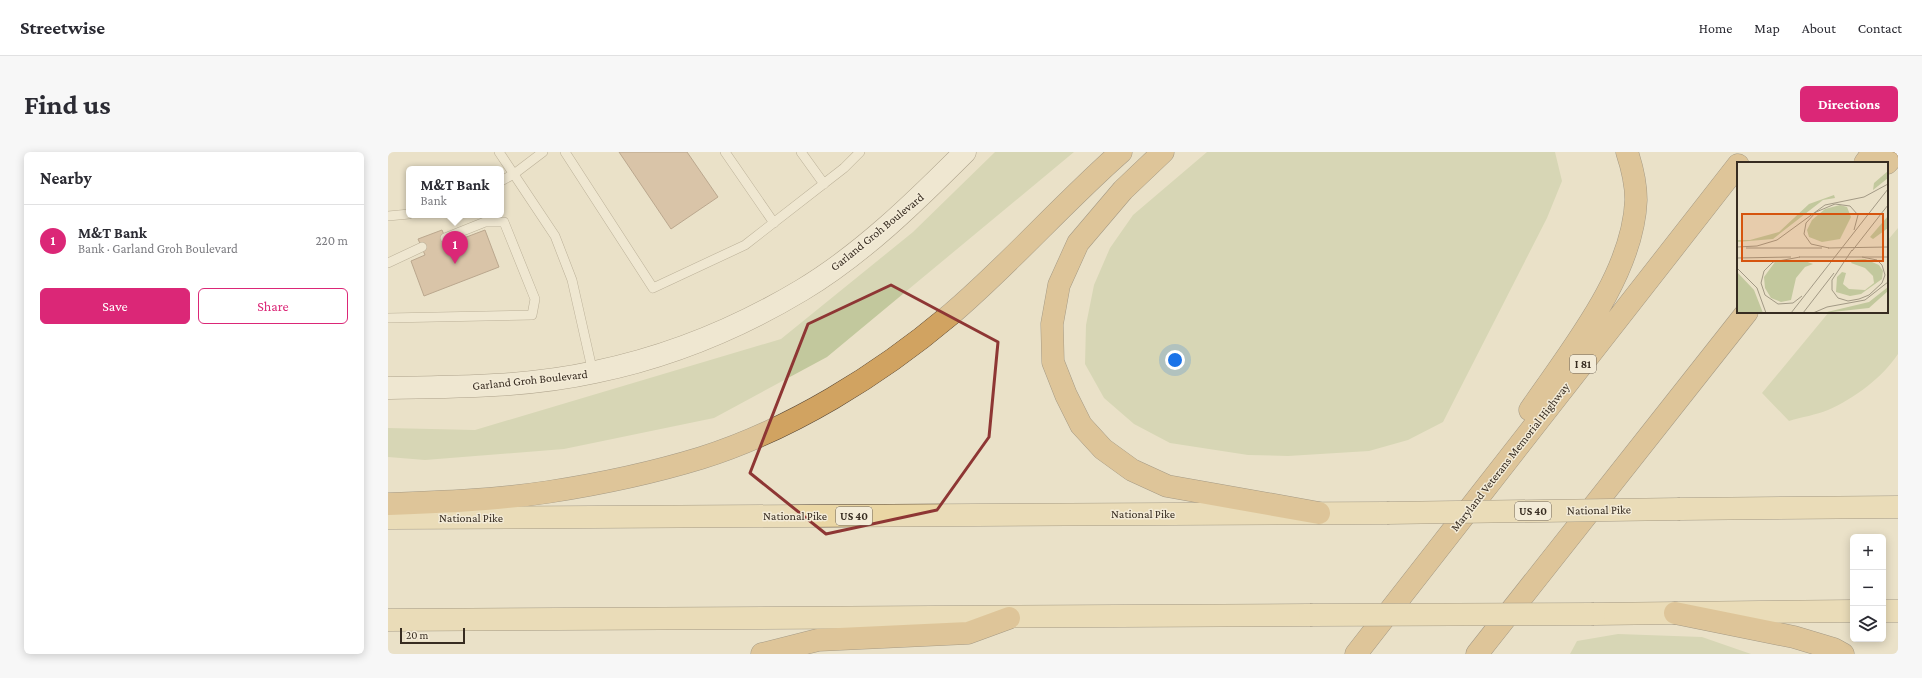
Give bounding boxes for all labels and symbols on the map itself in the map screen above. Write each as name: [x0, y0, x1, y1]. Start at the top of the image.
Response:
inset map: [1737, 162, 1888, 313]
street label: Garland Groh Boulevard: [828, 190, 927, 274]
pin: 1: [442, 231, 468, 264]
your location: [1165, 350, 1185, 370]
road number: I 81: [1570, 355, 1596, 373]
street label: Garland Groh Boulevard: [472, 367, 589, 393]
street label: Maryland Veterans Memorial Highway: [1448, 379, 1573, 534]
road number: US 40: [1515, 502, 1551, 520]
street label: National Pike: [1567, 502, 1631, 518]
road number: US 40: [836, 507, 872, 525]
street label: National Pike: [1111, 507, 1175, 521]
street label: National Pike: [763, 509, 827, 523]
street label: National Pike: [439, 511, 503, 525]
scale bar: [400, 626, 465, 645]

